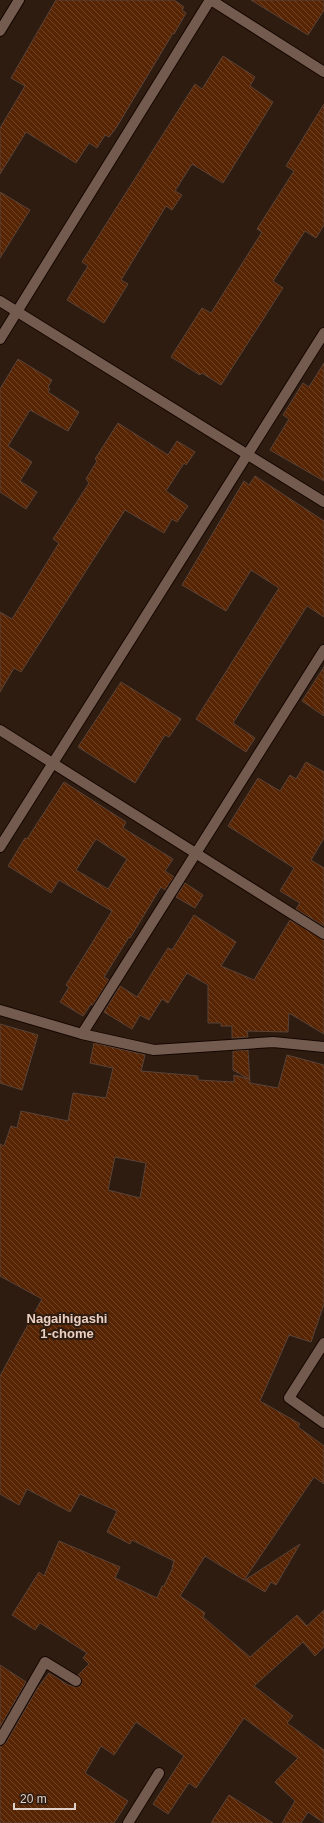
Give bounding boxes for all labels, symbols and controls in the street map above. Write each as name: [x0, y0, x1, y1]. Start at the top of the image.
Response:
district label: Nagaihigashi 1-chome: [27, 1311, 107, 1341]
scale bar: [14, 1785, 75, 1811]
text: 20 m: [20, 1792, 47, 1806]

